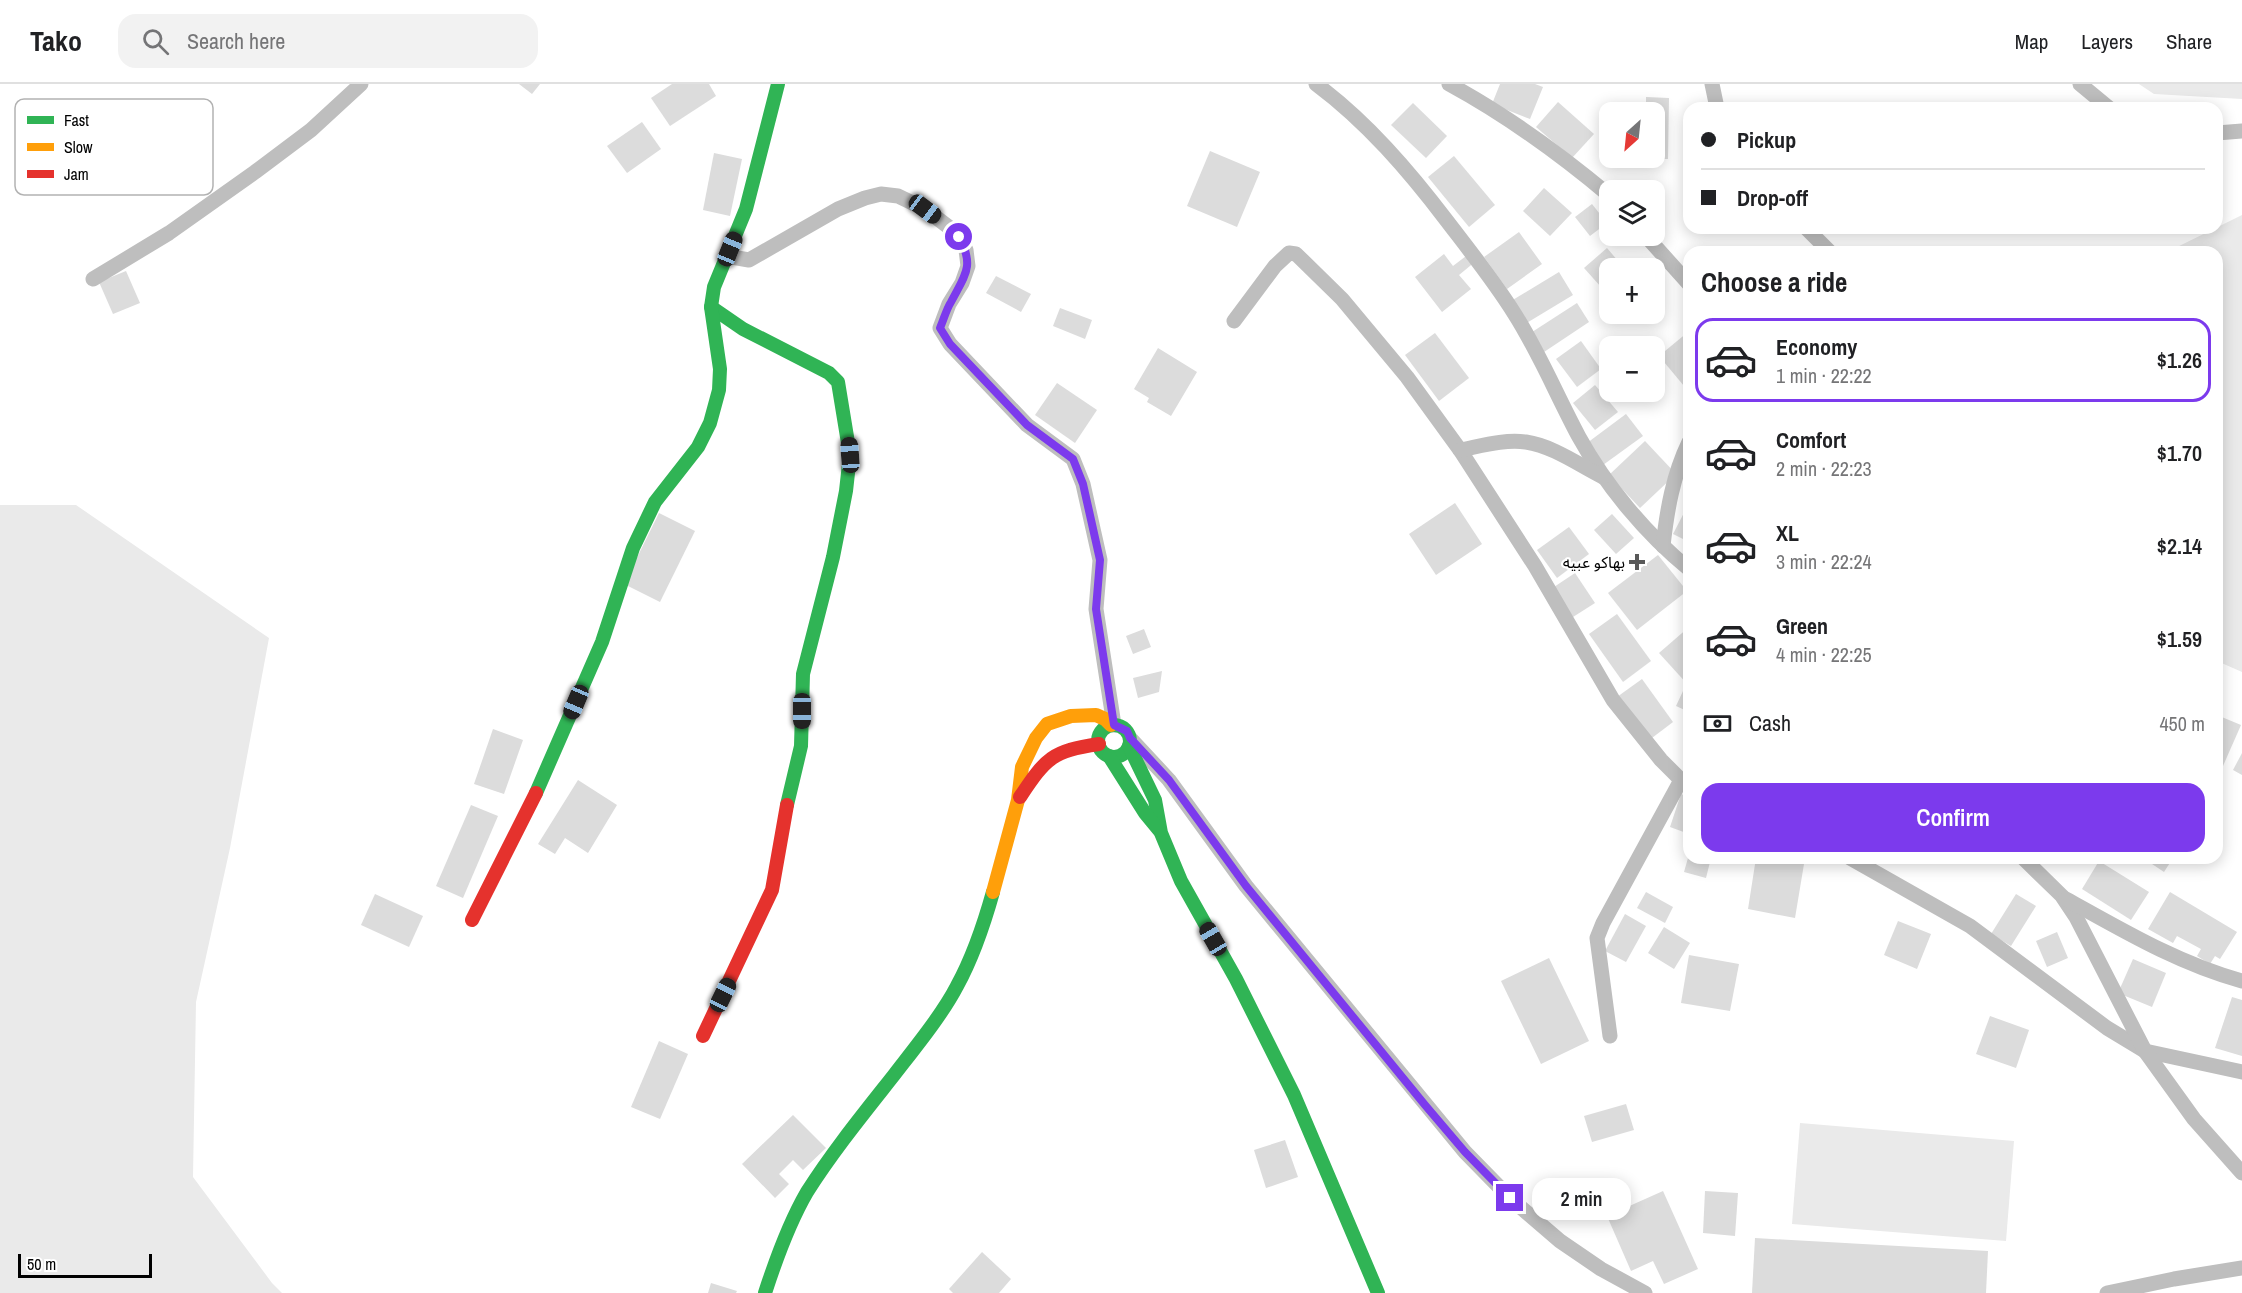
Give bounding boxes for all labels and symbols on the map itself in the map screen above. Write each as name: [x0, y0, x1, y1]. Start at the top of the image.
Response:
legend: [15, 99, 213, 195]
north arrow: [1599, 102, 1665, 168]
text: Fast: [64, 109, 89, 131]
text: Slow: [64, 136, 93, 158]
text: Jam: [64, 163, 89, 185]
car: [905, 191, 945, 227]
route start: [945, 223, 972, 250]
car: [715, 229, 745, 269]
car: [840, 436, 860, 474]
place label: بهاكو عبيه: [1563, 551, 1625, 573]
marker: بهاكو عبيه: [1630, 555, 1644, 569]
car: [561, 682, 591, 722]
car: [793, 693, 811, 729]
car: [1196, 919, 1230, 959]
car: [707, 975, 739, 1015]
callout: 2 min: [1531, 1177, 1630, 1219]
route end: [1496, 1184, 1523, 1211]
scale bar: [18, 1251, 152, 1278]

